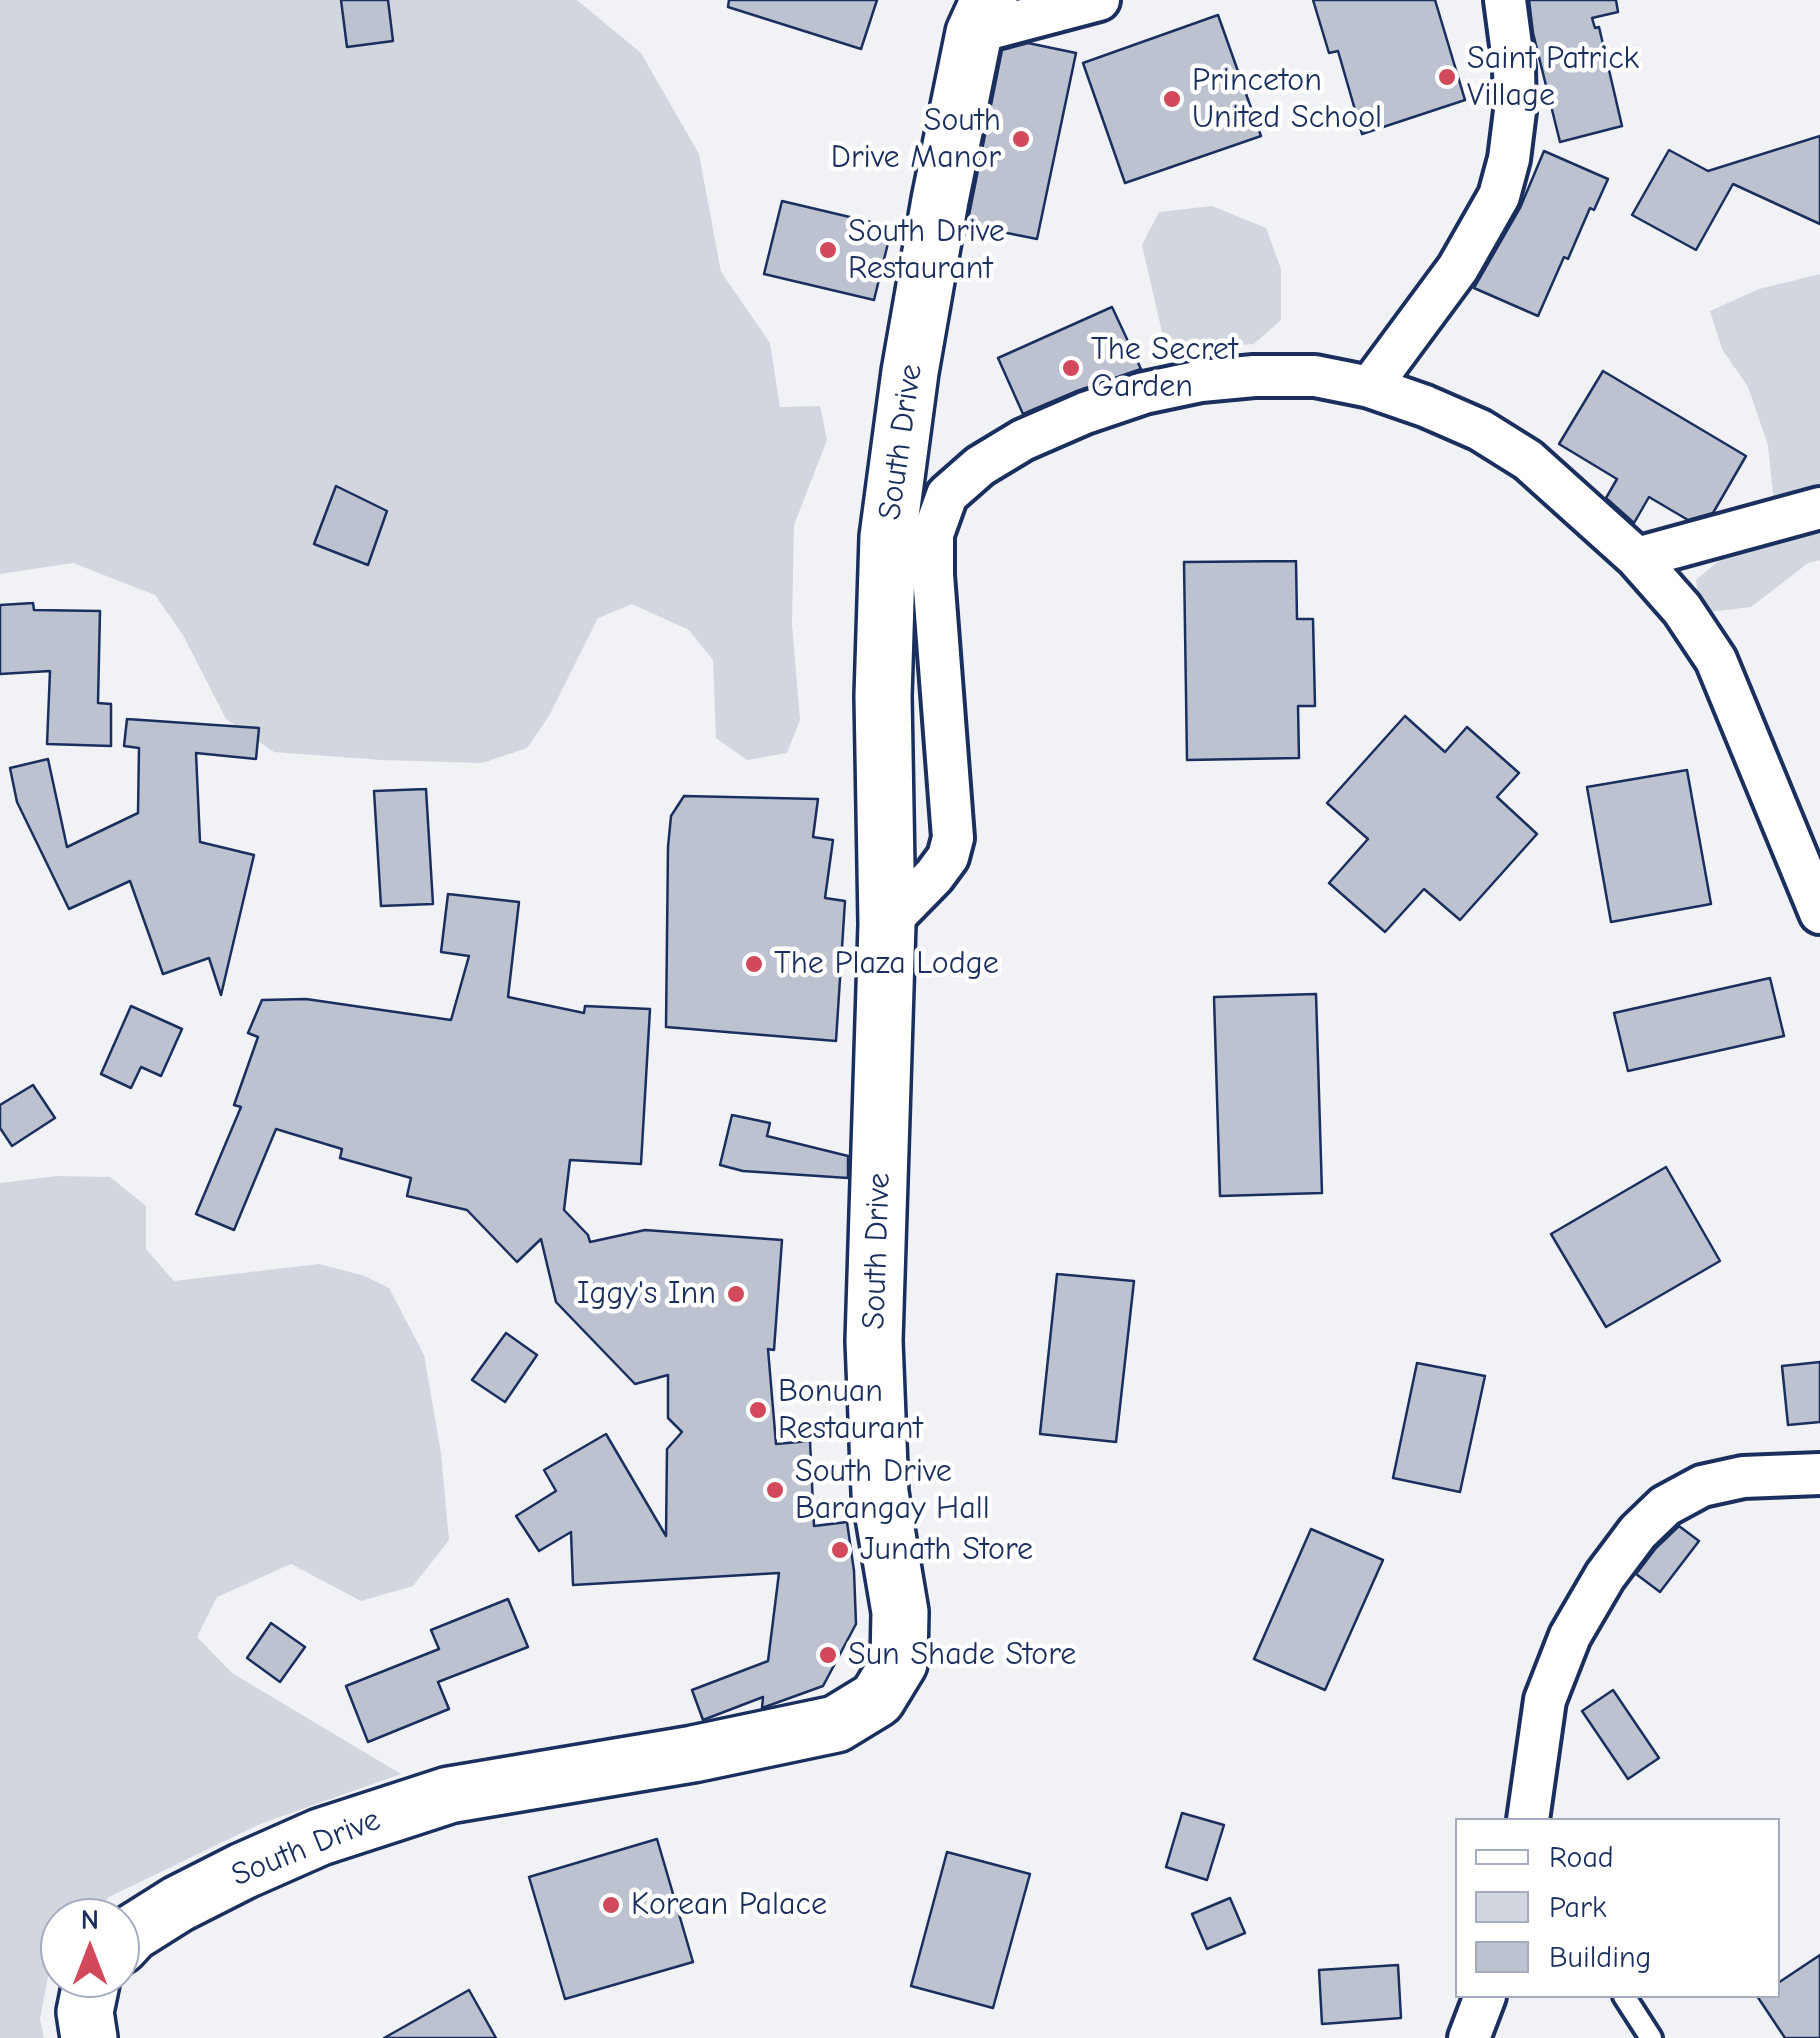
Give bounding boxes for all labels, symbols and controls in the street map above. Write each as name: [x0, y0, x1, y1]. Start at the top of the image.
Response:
place label: Saint Patrick Village: [1467, 40, 1639, 115]
place label: Princeton United School: [1192, 62, 1382, 137]
marker: Saint Patrick Village: [1436, 66, 1458, 88]
marker: Princeton United School: [1161, 88, 1183, 110]
place label: South Drive Manor: [831, 102, 1001, 177]
marker: South Drive Manor: [1010, 128, 1032, 150]
place label: South Drive Restaurant: [848, 213, 1005, 288]
marker: South Drive Restaurant: [817, 239, 839, 261]
place label: The Secret Garden: [1091, 331, 1238, 406]
marker: The Secret Garden: [1060, 357, 1082, 379]
street label: South Drive: [871, 362, 931, 522]
place label: The Plaza Lodge: [774, 945, 999, 983]
marker: The Plaza Lodge: [743, 953, 765, 975]
street label: South Drive: [855, 1172, 899, 1330]
place label: Iggy's Inn: [577, 1275, 716, 1313]
marker: Iggy's Inn: [725, 1283, 747, 1305]
place label: Bonuan Restaurant: [778, 1373, 923, 1448]
marker: Bonuan Restaurant: [747, 1399, 769, 1421]
place label: South Drive Barangay Hall: [795, 1453, 990, 1528]
marker: South Drive Barangay Hall: [764, 1479, 786, 1501]
place label: Junath Store: [860, 1531, 1033, 1569]
marker: Junath Store: [829, 1539, 851, 1561]
place label: Sun Shade Store: [848, 1636, 1076, 1674]
marker: Sun Shade Store: [817, 1644, 839, 1666]
street label: South Drive: [226, 1801, 386, 1895]
legend: [1455, 1818, 1780, 1998]
text: Road: [1549, 1840, 1614, 1875]
place label: Korean Palace: [631, 1886, 827, 1924]
text: Park: [1549, 1890, 1606, 1925]
marker: Korean Palace: [600, 1894, 622, 1916]
north arrow: [40, 1898, 140, 1998]
text: N: [81, 1904, 99, 1936]
text: Building: [1549, 1940, 1652, 1975]

